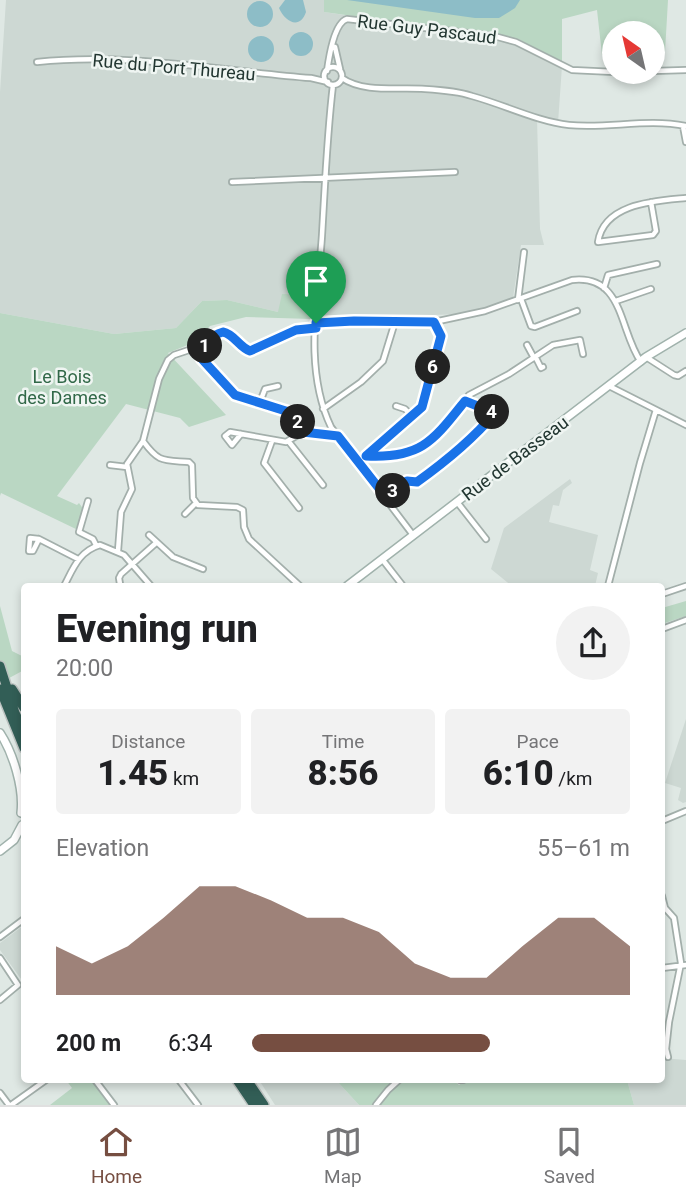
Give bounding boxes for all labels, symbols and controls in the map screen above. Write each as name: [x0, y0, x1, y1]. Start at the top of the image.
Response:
street label: Rue Guy Pascaud: [356, 10, 498, 48]
north arrow: [602, 21, 665, 84]
map controls: [602, 21, 665, 84]
street label: Rue du Port Thureau: [92, 49, 256, 85]
pin: [286, 251, 346, 323]
icon: arrive: [297, 262, 335, 300]
pin: 1: [188, 328, 222, 364]
text: 1: [199, 334, 210, 357]
pin: 6: [416, 350, 450, 384]
text: 6: [427, 355, 438, 378]
park label: Le Bois des Dames: [17, 366, 107, 408]
pin: 4: [475, 394, 510, 430]
text: 4: [486, 400, 497, 423]
pin: 2: [280, 404, 316, 440]
text: 2: [292, 410, 303, 433]
street label: Rue de Basseau: [458, 411, 572, 505]
pin: 3: [376, 474, 410, 508]
text: 3: [387, 479, 398, 502]
button: share: [556, 606, 630, 680]
text: Evening run: [56, 607, 258, 651]
text: 20:00: [56, 655, 113, 682]
text: Distance: [111, 730, 185, 753]
text: Time: [322, 730, 364, 753]
text: Pace: [517, 730, 559, 753]
text: 1.45: [97, 753, 168, 794]
text: 8:56: [308, 753, 378, 794]
text: 6:10: [483, 753, 554, 794]
text: km: [168, 767, 199, 790]
text: /km: [554, 767, 592, 790]
text: Elevation: [56, 835, 149, 862]
text: 55–61 m: [537, 835, 630, 862]
text: 200 m: [56, 1030, 121, 1057]
text: 6:34: [168, 1030, 212, 1057]
tab: Home: [91, 1123, 142, 1188]
tab: Map: [324, 1123, 362, 1188]
tab: Saved: [544, 1123, 595, 1188]

